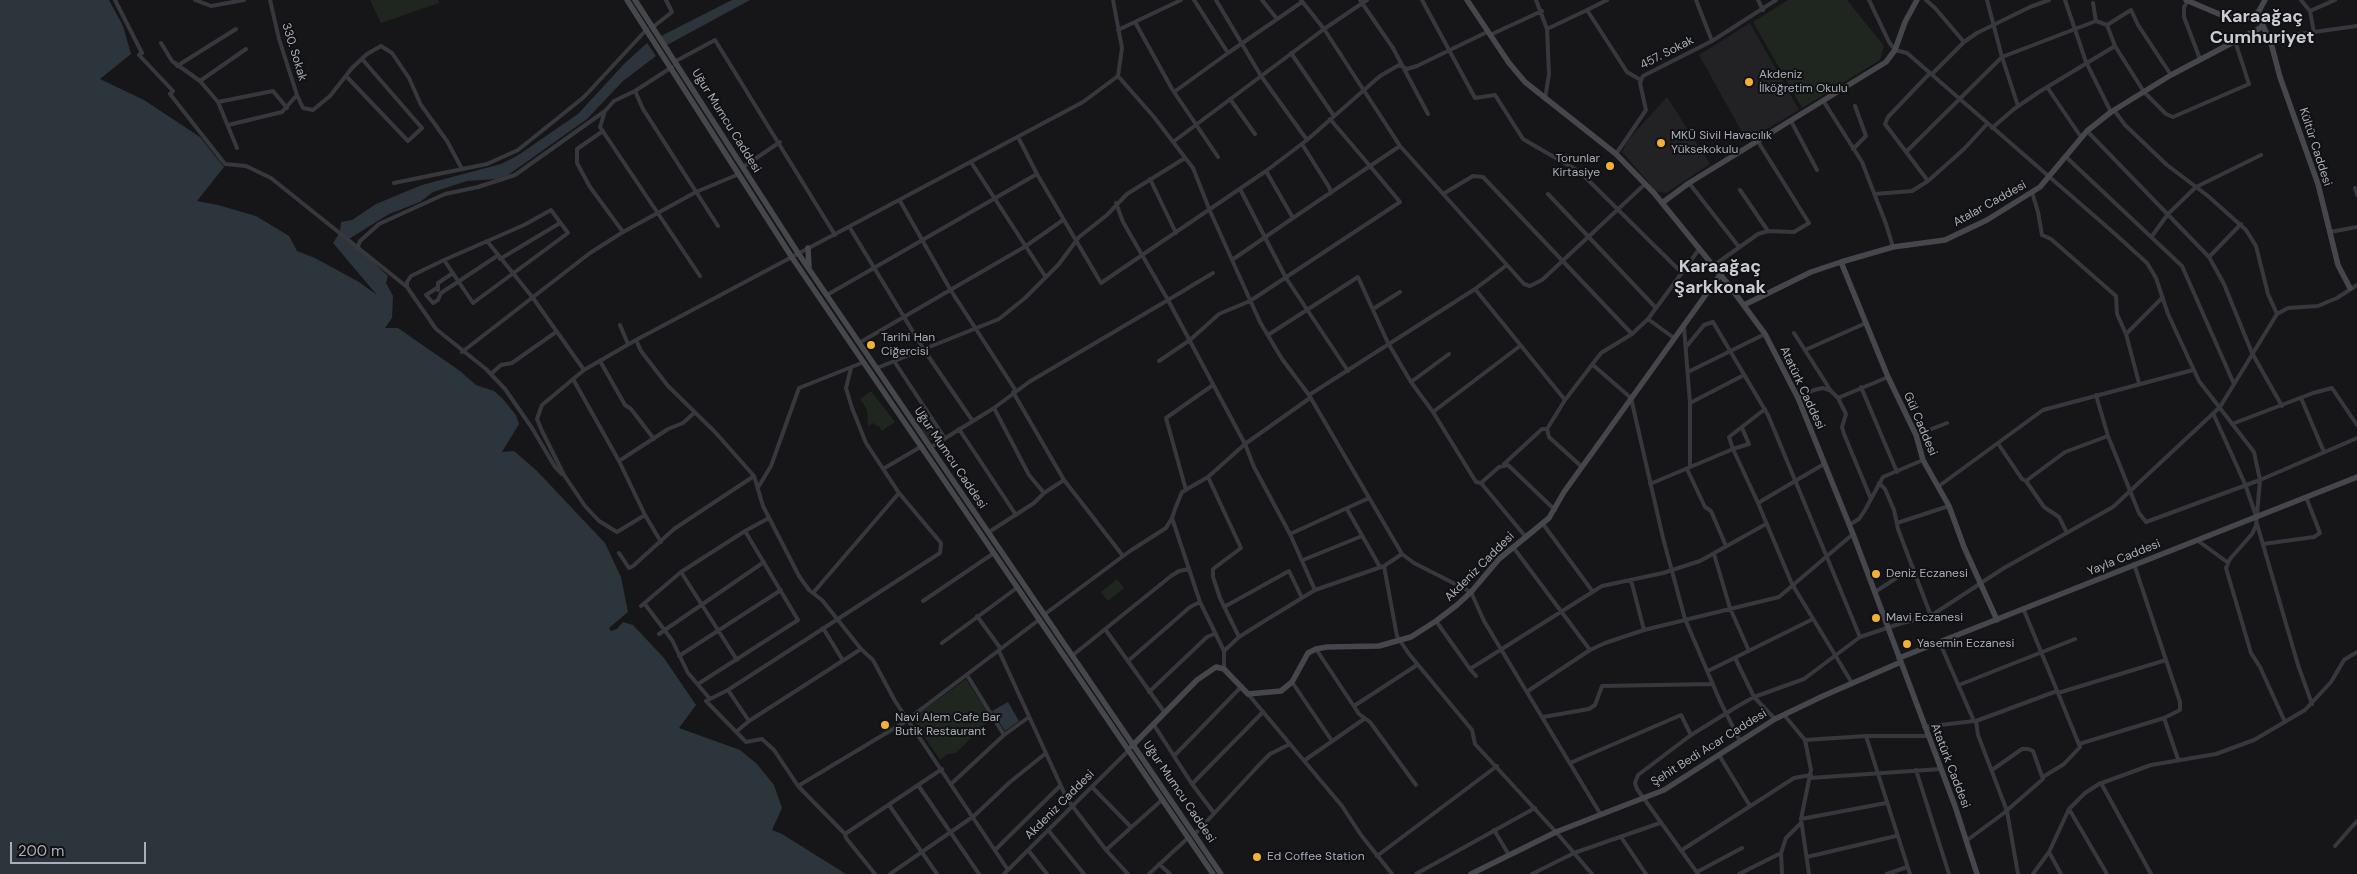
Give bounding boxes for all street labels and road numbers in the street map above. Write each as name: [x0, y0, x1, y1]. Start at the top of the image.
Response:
street label: 330. Sokak: [278, 21, 310, 83]
street label: 457. Sokak: [1638, 33, 1696, 73]
street label: Uğur Mumcu Caddesi: [688, 66, 764, 176]
street label: Kültür Caddesi: [2296, 106, 2334, 188]
street label: Atalar Caddesi: [1951, 178, 2029, 230]
street label: Atatürk Caddesi: [1777, 344, 1827, 432]
street label: Gül Caddesi: [1900, 390, 1940, 458]
street label: Uğur Mumcu Caddesi: [911, 404, 989, 512]
street label: Akdeniz Caddesi: [1442, 529, 1518, 605]
street label: Yayla Caddesi: [2085, 537, 2163, 579]
street label: Şehit Bedi Acar Caddesi: [1649, 706, 1769, 790]
street label: Atatürk Caddesi: [1927, 722, 1973, 810]
street label: Uğur Mumcu Caddesi: [1140, 738, 1218, 846]
street label: Akdeniz Caddesi: [1022, 767, 1098, 843]

